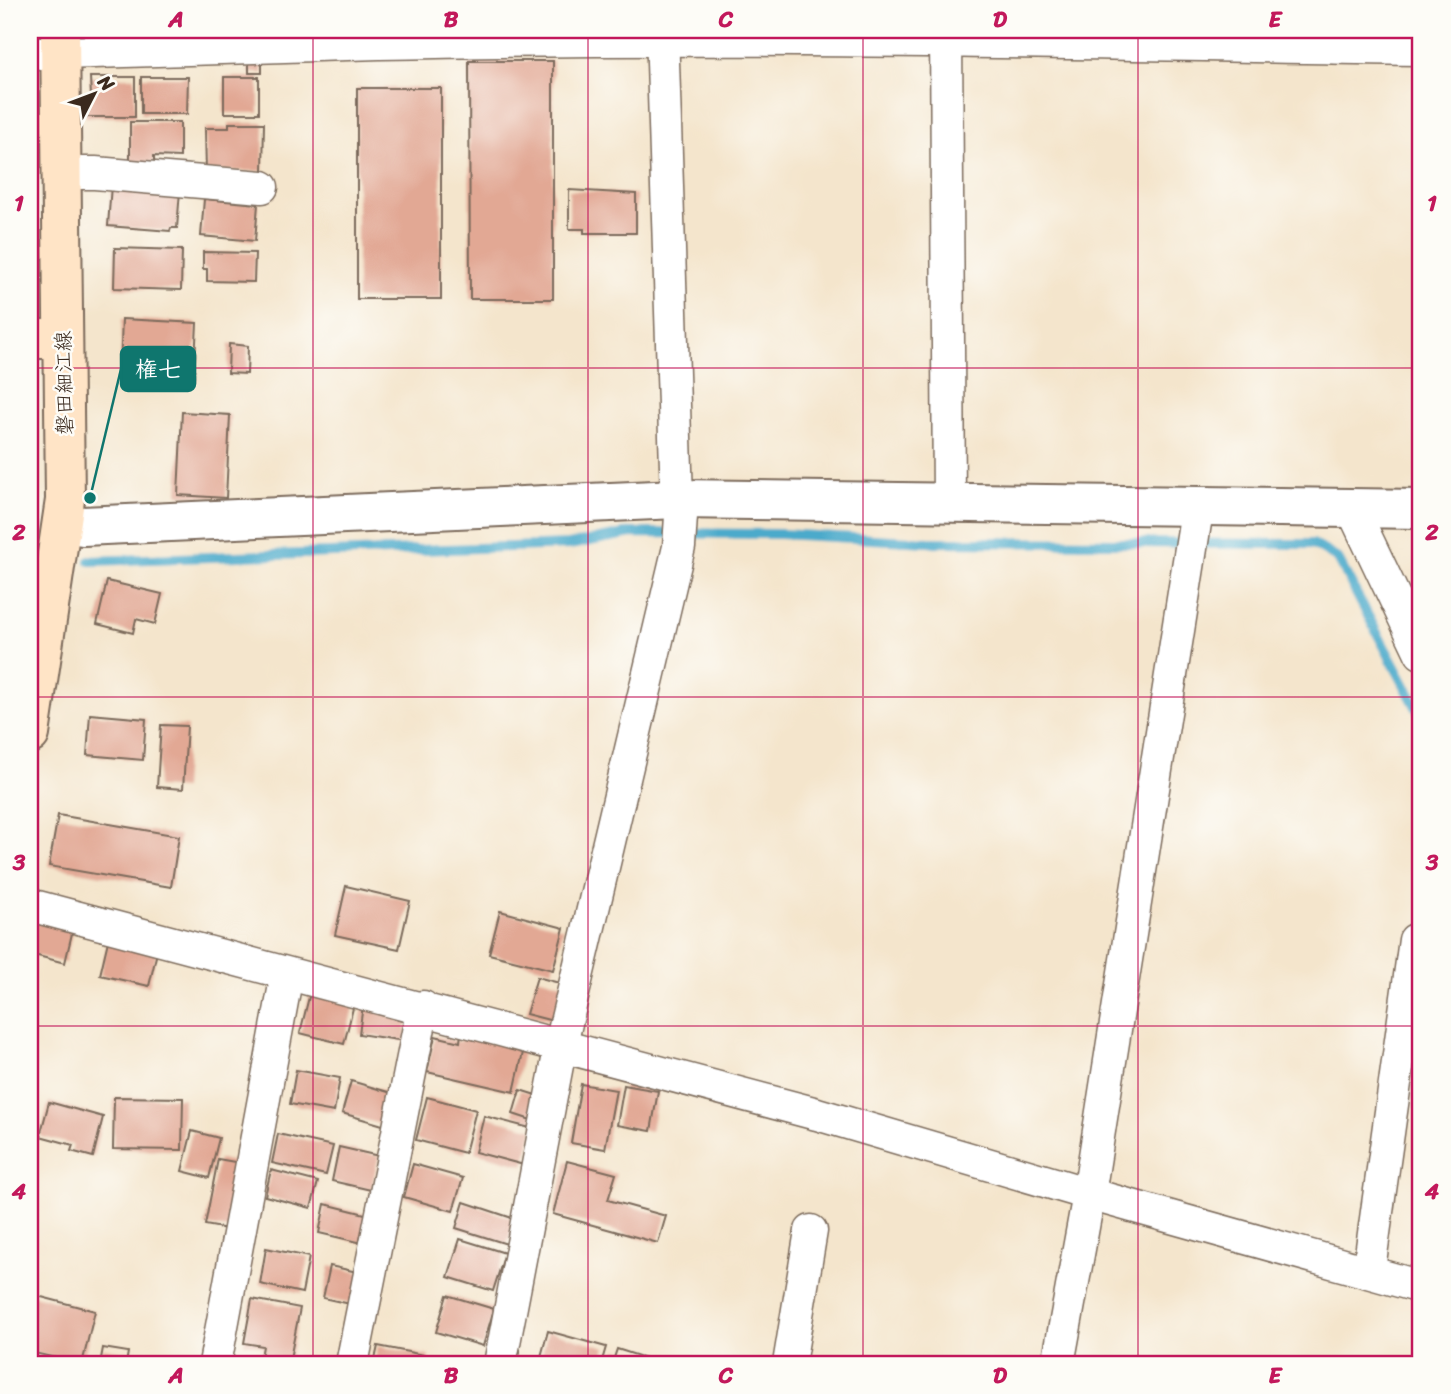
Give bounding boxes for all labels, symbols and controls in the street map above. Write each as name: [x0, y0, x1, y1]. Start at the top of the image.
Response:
text: A: [167, 0, 184, 40]
text: B: [444, 0, 459, 40]
text: C: [718, 0, 734, 40]
text: D: [993, 0, 1008, 40]
text: E: [1269, 0, 1284, 40]
north arrow: [60, 60, 130, 130]
text: N: [89, 66, 123, 100]
text: 1: [14, 183, 24, 224]
text: 1: [1427, 183, 1437, 224]
street label: 磐田細江線: [44, 330, 84, 436]
callout: 権七: [121, 347, 195, 391]
text: 権七: [135, 349, 181, 390]
text: 2: [11, 512, 26, 553]
text: 2: [1424, 512, 1439, 553]
text: 3: [12, 842, 26, 883]
text: 3: [1425, 842, 1439, 883]
text: 4: [11, 1171, 27, 1212]
text: 4: [1424, 1171, 1440, 1212]
text: A: [167, 1355, 184, 1394]
text: B: [444, 1355, 459, 1394]
text: C: [718, 1355, 734, 1394]
text: D: [993, 1355, 1008, 1394]
text: E: [1269, 1355, 1284, 1394]

